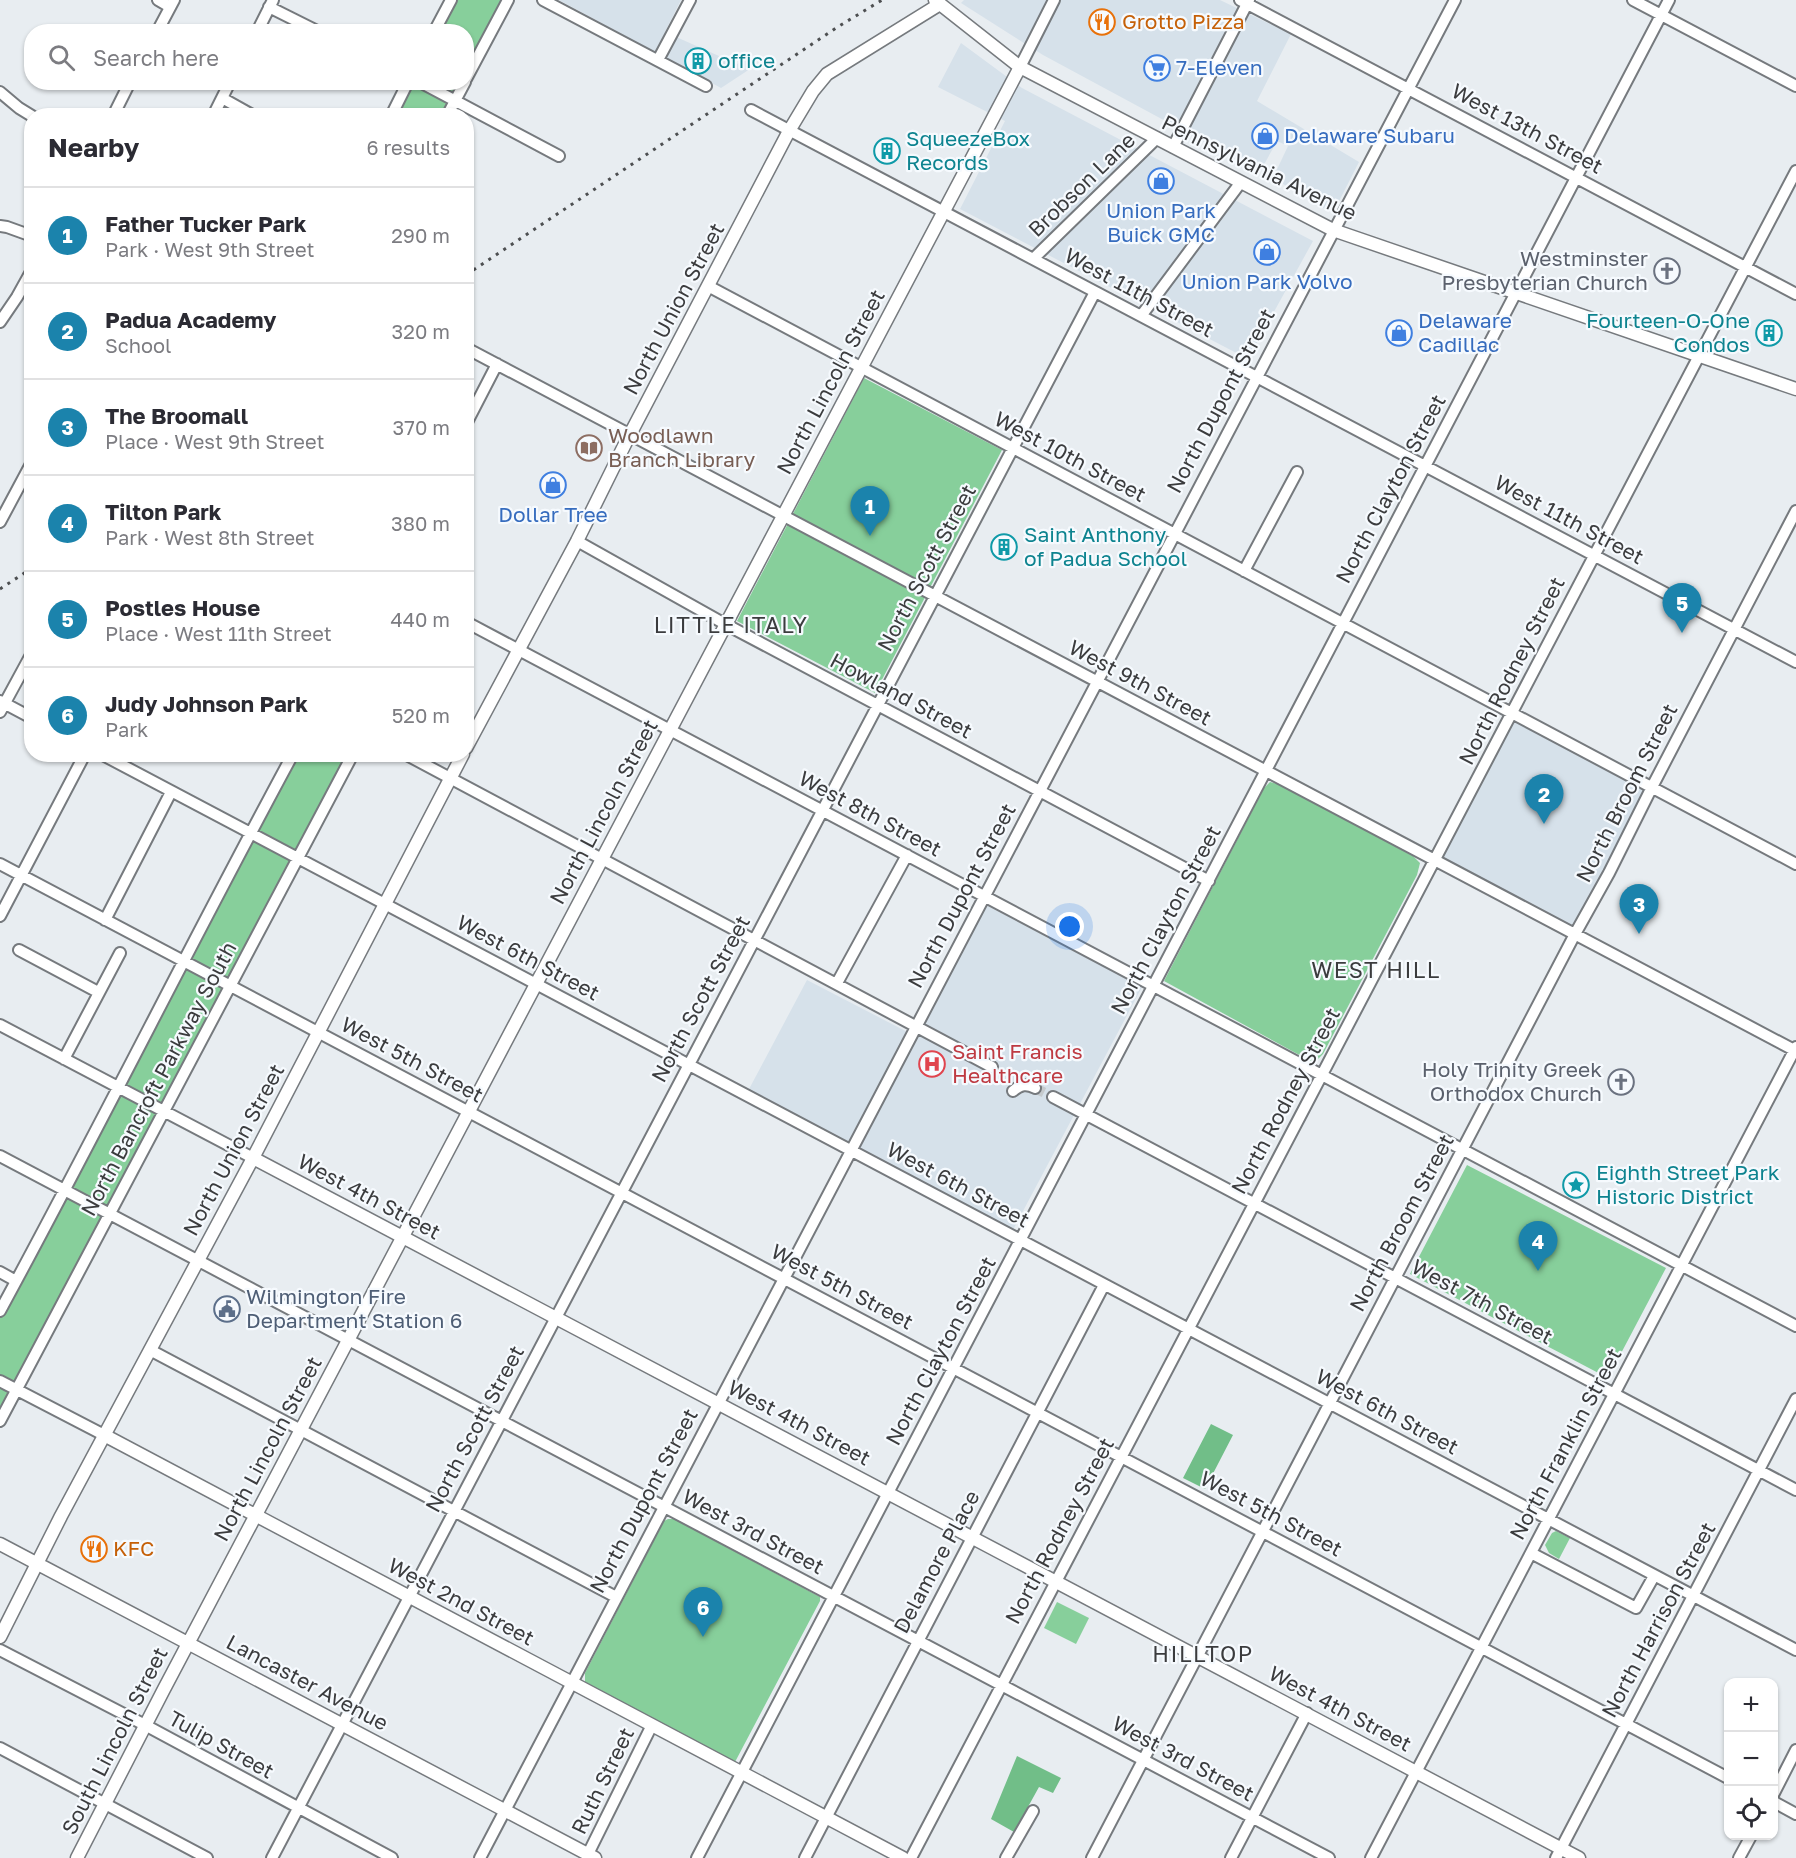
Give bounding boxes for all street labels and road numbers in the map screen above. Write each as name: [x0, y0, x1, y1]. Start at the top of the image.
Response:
street label: West 13th Street: [1447, 77, 1608, 179]
street label: Pennsylvania Avenue: [1158, 109, 1361, 226]
street label: Brobson Lane: [1022, 127, 1140, 242]
street label: North Union Street: [617, 218, 729, 399]
street label: West 11th Street: [1060, 242, 1219, 342]
street label: North Lincoln Street: [770, 285, 890, 478]
street label: North Dupont Street: [1160, 304, 1280, 497]
street label: North Clayton Street: [1329, 390, 1451, 587]
street label: West 10th Street: [990, 405, 1151, 507]
street label: West 11th Street: [1490, 469, 1649, 569]
street label: North Scott Street: [871, 480, 981, 655]
street label: North Rodney Street: [1452, 572, 1570, 769]
street label: West 9th Street: [1065, 634, 1216, 731]
street label: Howland Street: [826, 647, 977, 743]
street label: North Broom Street: [1570, 699, 1682, 886]
street label: North Lincoln Street: [543, 715, 663, 908]
street label: West 8th Street: [795, 765, 946, 862]
street label: North Dupont Street: [901, 799, 1021, 992]
street label: North Clayton Street: [1104, 821, 1226, 1018]
street label: West 6th Street: [453, 909, 604, 1006]
street label: North Scott Street: [645, 911, 755, 1086]
street label: North Bancroft Parkway South: [75, 937, 242, 1220]
street label: North Rodney Street: [1225, 1003, 1345, 1198]
street label: West 5th Street: [337, 1011, 488, 1107]
street label: North Union Street: [177, 1059, 289, 1240]
street label: North Broom Street: [1343, 1129, 1459, 1316]
street label: West 6th Street: [883, 1136, 1034, 1233]
street label: West 4th Street: [294, 1148, 445, 1245]
street label: West 5th Street: [767, 1238, 918, 1334]
street label: North Clayton Street: [879, 1252, 1001, 1449]
street label: West 7th Street: [1407, 1253, 1558, 1349]
street label: North Scott Street: [419, 1341, 529, 1516]
street label: North Franklin Street: [1504, 1343, 1627, 1544]
street label: North Lincoln Street: [207, 1352, 327, 1545]
street label: West 6th Street: [1312, 1363, 1463, 1460]
street label: West 4th Street: [724, 1374, 875, 1471]
street label: North Dupont Street: [583, 1404, 703, 1597]
street label: North Rodney Street: [999, 1433, 1119, 1628]
street label: West 5th Street: [1196, 1465, 1347, 1561]
street label: West 3rd Street: [678, 1483, 829, 1579]
street label: Delamore Place: [888, 1486, 985, 1637]
street label: North Harrison Street: [1596, 1517, 1721, 1722]
street label: West 2nd Street: [384, 1552, 539, 1651]
street label: Lancaster Avenue: [222, 1628, 393, 1736]
street label: South Lincoln Street: [56, 1642, 173, 1839]
street label: West 4th Street: [1265, 1660, 1416, 1757]
street label: Tulip Street: [164, 1705, 279, 1784]
street label: West 3rd Street: [1108, 1710, 1259, 1806]
street label: Ruth Street: [565, 1723, 639, 1838]

